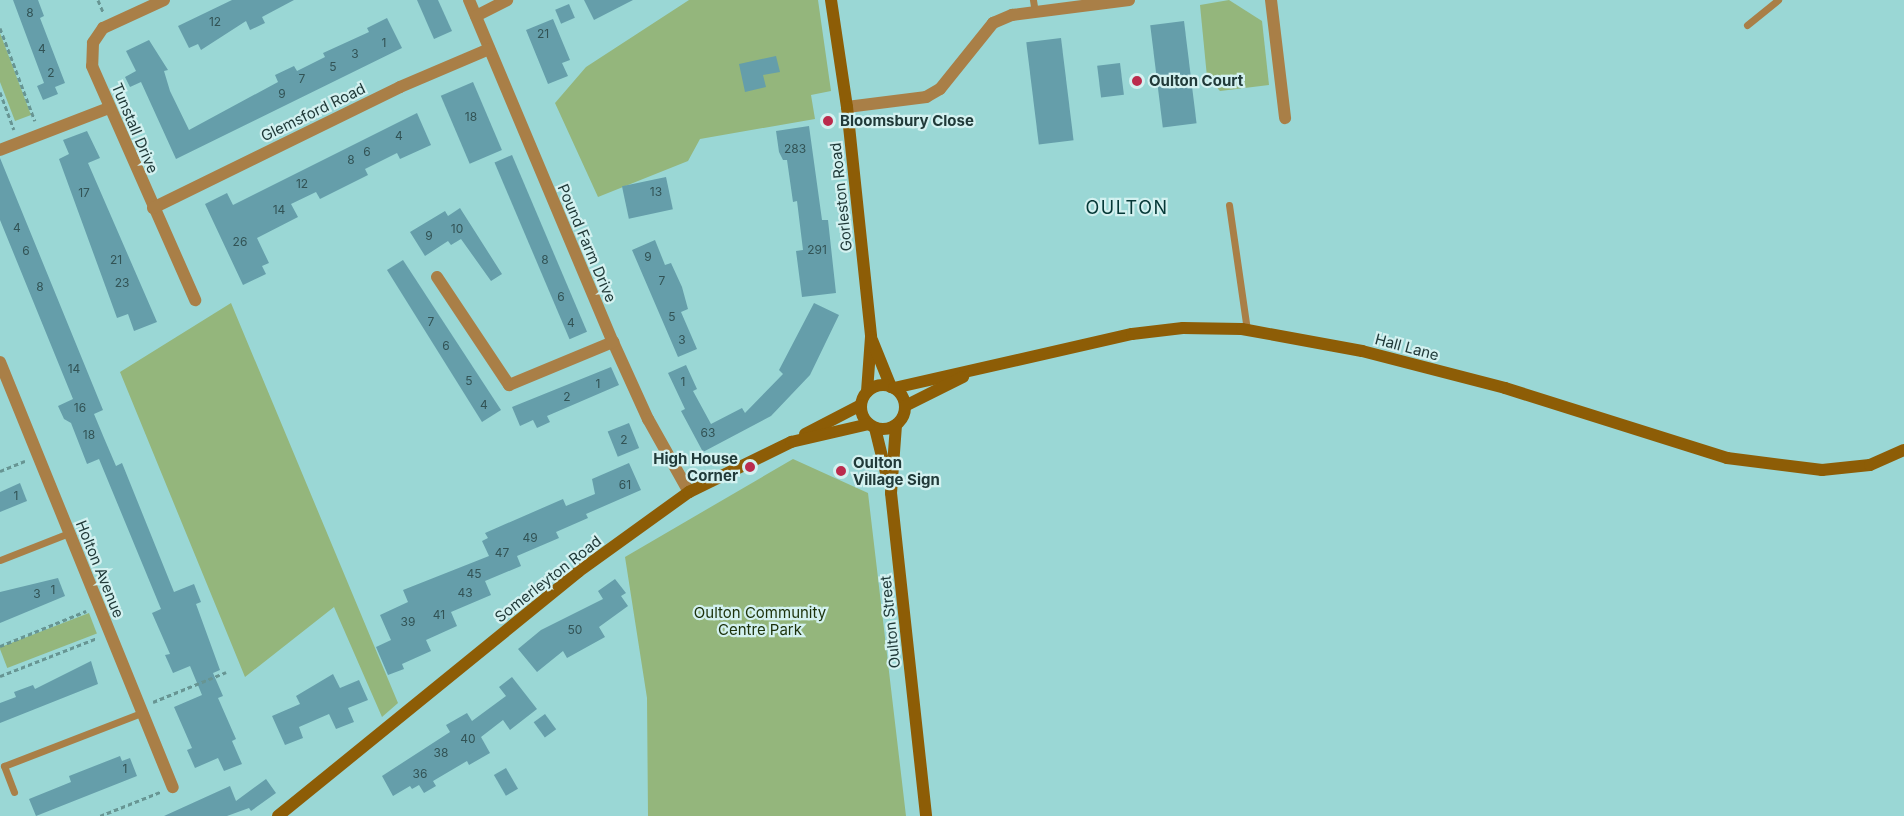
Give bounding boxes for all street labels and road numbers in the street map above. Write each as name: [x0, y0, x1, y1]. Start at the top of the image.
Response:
street label: Glemsford Road: [258, 79, 368, 145]
street label: Tunstall Drive: [108, 80, 162, 176]
street label: Gorleston Road: [826, 142, 856, 252]
street label: Pound Farm Drive: [554, 181, 620, 305]
street label: Hall Lane: [1373, 330, 1441, 364]
street label: Holton Avenue: [72, 518, 128, 620]
street label: Somerleyton Road: [491, 532, 605, 626]
street label: Oulton Street: [876, 575, 904, 669]

